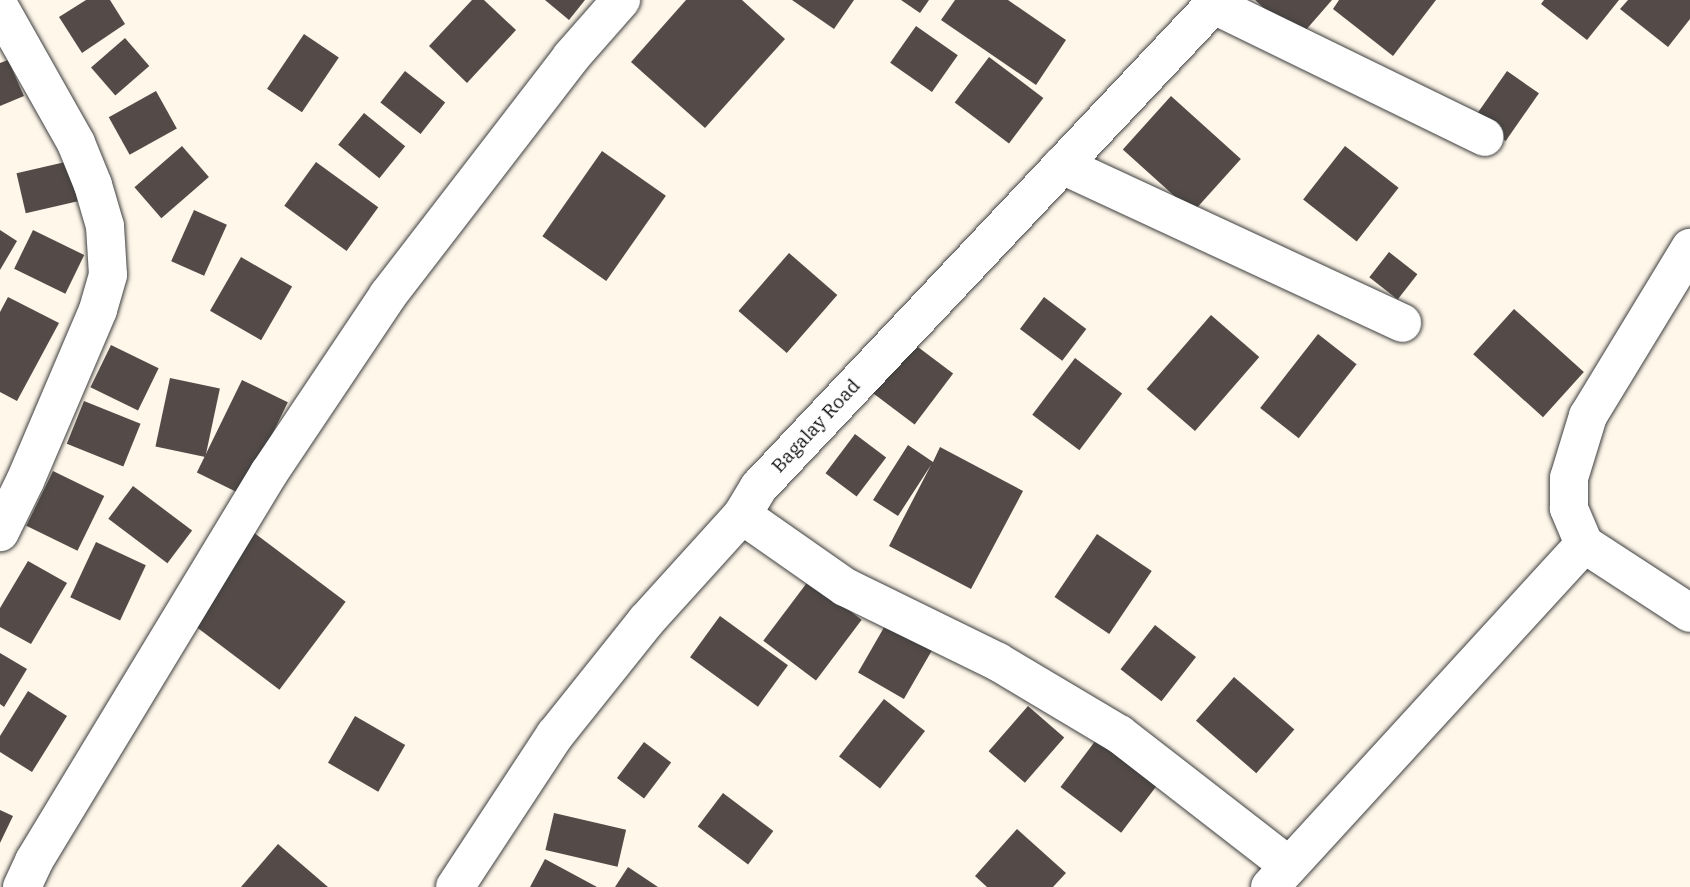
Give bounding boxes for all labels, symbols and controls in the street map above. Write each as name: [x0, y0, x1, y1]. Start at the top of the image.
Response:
street label: Bagalay Road: [767, 375, 865, 477]

